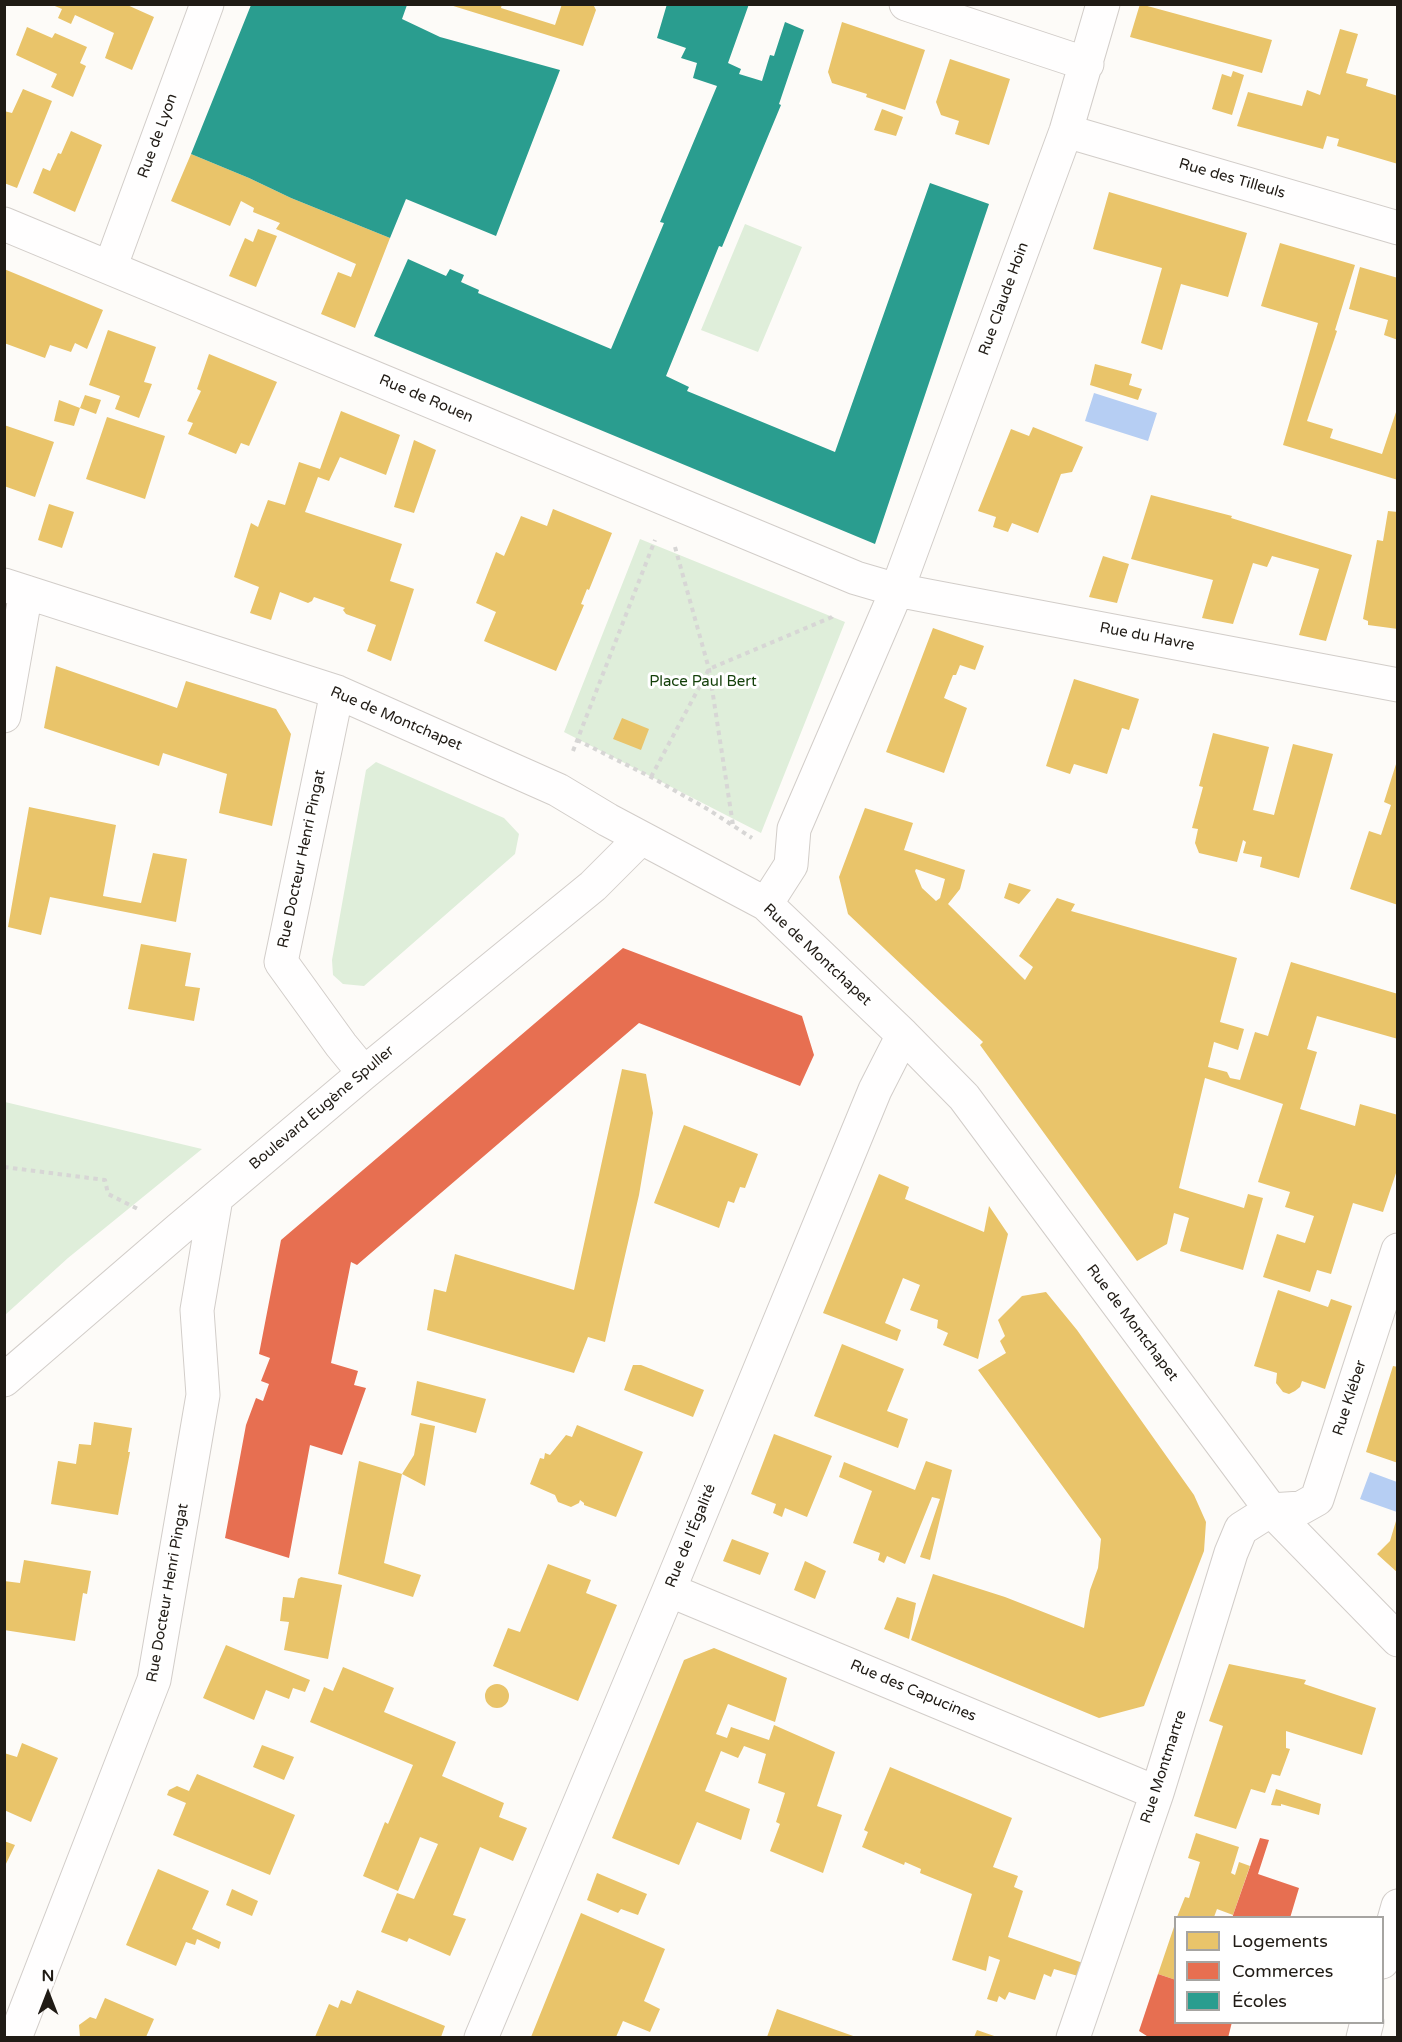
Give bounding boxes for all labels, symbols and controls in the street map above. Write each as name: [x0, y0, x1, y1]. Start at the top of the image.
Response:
street label: Rue de Lyon: [134, 91, 182, 181]
street label: Rue des Tilleuls: [1177, 155, 1287, 203]
street label: Rue Claude Hoin: [975, 240, 1033, 358]
street label: Rue de Rouen: [376, 371, 476, 427]
street label: Rue du Havre: [1098, 619, 1196, 655]
park label: Place Paul Bert: [649, 673, 757, 691]
street label: Rue de Montchapet: [327, 683, 465, 755]
street label: Rue Docteur Henri Pingat: [274, 768, 330, 950]
street label: Rue de Montchapet: [759, 900, 875, 1010]
street label: Boulevard Eugène Spuller: [246, 1042, 398, 1174]
street label: Rue de Montchapet: [1082, 1261, 1182, 1385]
street label: Rue Kléber: [1329, 1358, 1371, 1438]
street label: Rue de l'Égalité: [662, 1482, 720, 1590]
street label: Rue Docteur Henri Pingat: [143, 1502, 193, 1684]
street label: Rue des Capucines: [847, 1656, 979, 1726]
street label: Rue Montmartre: [1137, 1708, 1191, 1826]
legend: [1174, 1916, 1384, 2024]
text: Logements: [1232, 1930, 1328, 1952]
text: Commerces: [1232, 1960, 1333, 1982]
north arrow: [18, 1964, 78, 2024]
text: N: [42, 1966, 54, 1986]
text: Écoles: [1232, 1990, 1287, 2012]

